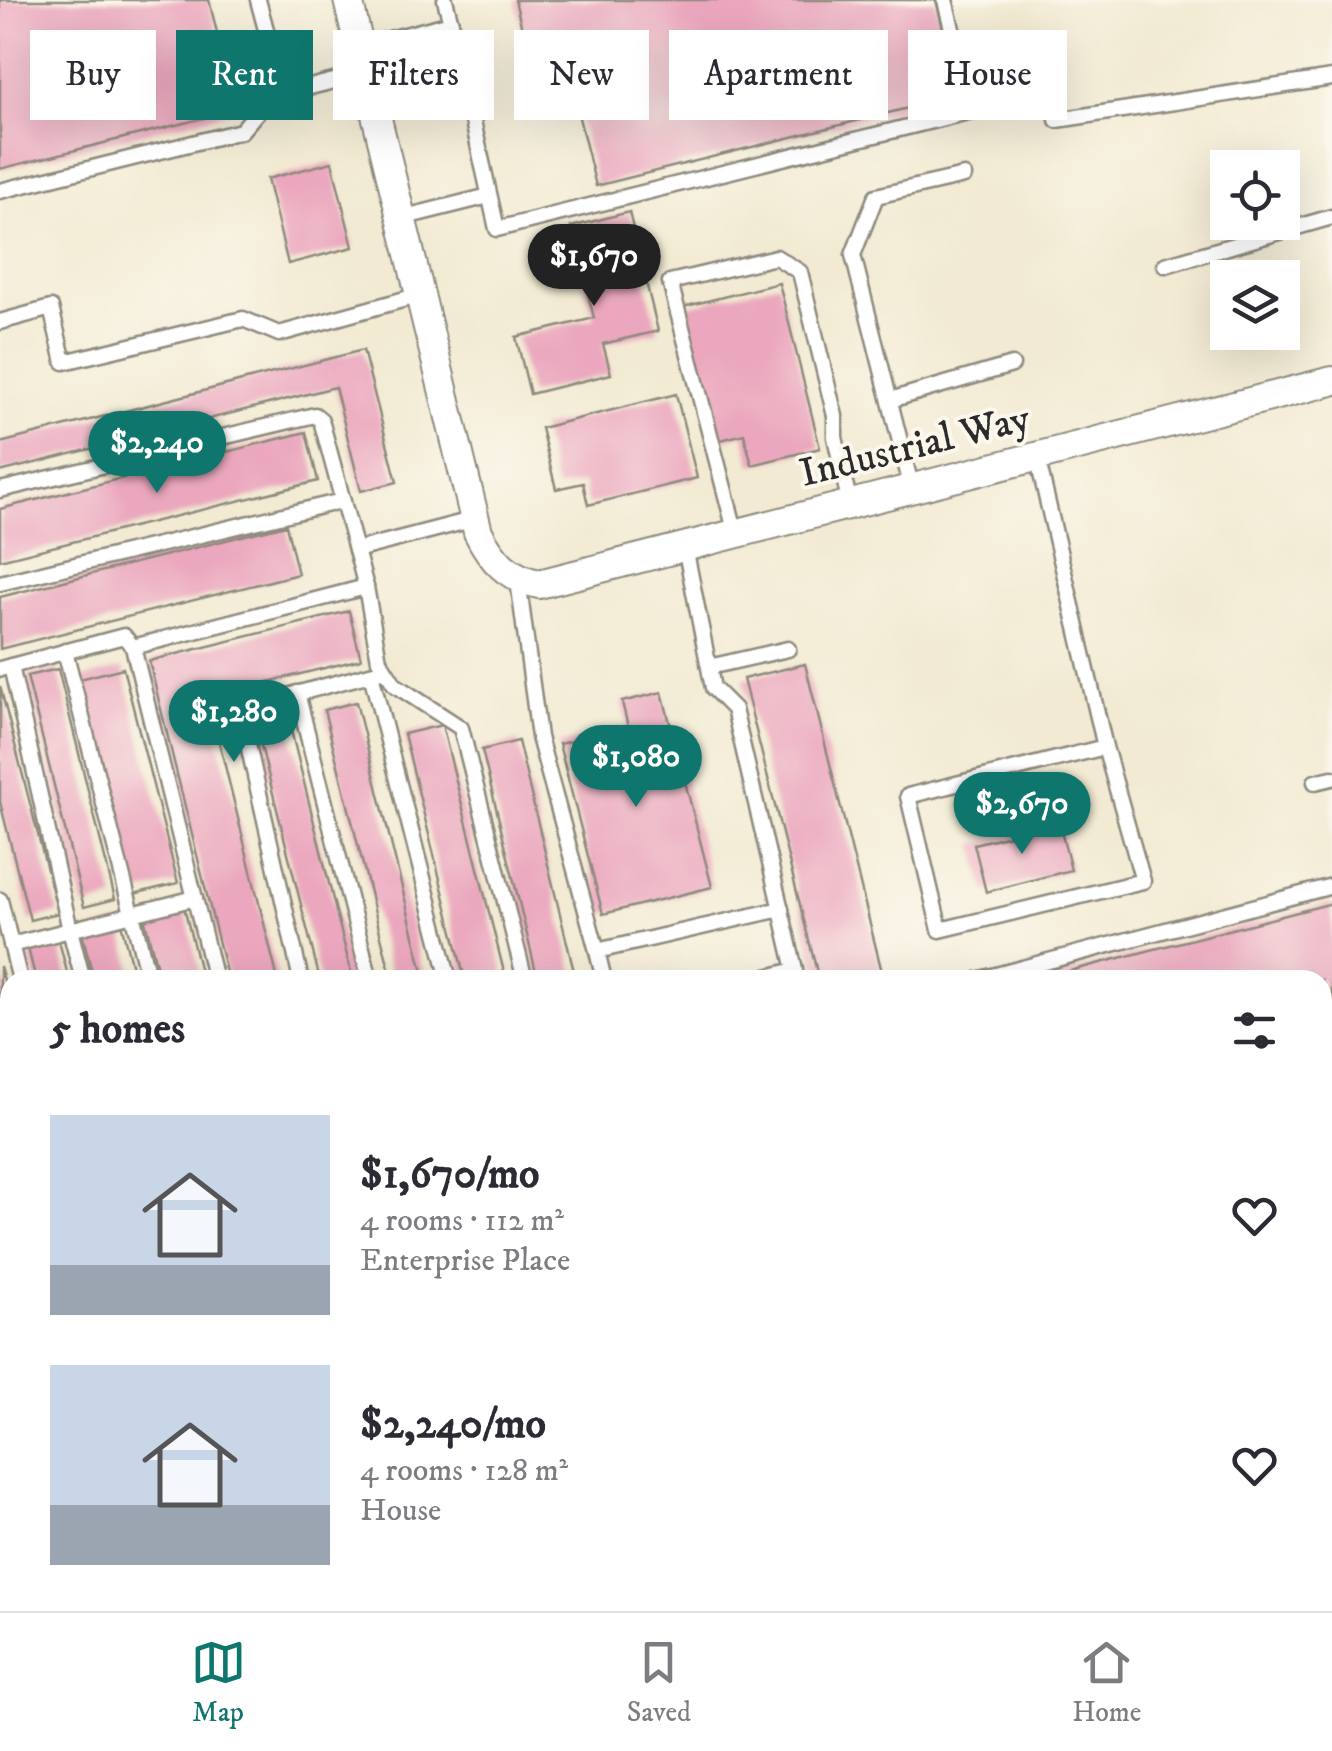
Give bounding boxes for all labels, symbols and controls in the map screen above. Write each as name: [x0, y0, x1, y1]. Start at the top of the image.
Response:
chip: Buy: [30, 30, 156, 120]
chip: Rent: [176, 30, 313, 120]
chip: Filters: [333, 30, 494, 120]
chip: New: [514, 30, 649, 120]
chip: Apartment: [669, 30, 888, 120]
chip: House: [908, 30, 1067, 120]
map controls: [1210, 150, 1300, 350]
button: locate: [1210, 150, 1300, 240]
pin: $1,670: [513, 224, 675, 309]
text: $1,670: [550, 236, 638, 276]
button: layers: [1210, 260, 1300, 350]
street label: Industrial Way: [795, 394, 1036, 500]
pin: $2,240: [76, 411, 238, 496]
text: $2,240: [110, 423, 204, 463]
pin: $1,280: [153, 680, 315, 765]
text: $1,280: [191, 692, 277, 732]
pin: $1,080: [555, 725, 717, 810]
text: $1,080: [592, 737, 680, 777]
pin: $2,670: [941, 772, 1103, 857]
text: $2,670: [976, 784, 1068, 824]
icon: filters: [1227, 1003, 1282, 1058]
text: 5 homes: [50, 1004, 185, 1056]
text: $1,670/mo: [360, 1149, 540, 1201]
icon: home: [130, 1155, 250, 1275]
icon: heart: [1227, 1188, 1282, 1243]
text: 4 rooms · 112 m²: [360, 1201, 564, 1241]
text: Enterprise Place: [360, 1241, 570, 1281]
text: $2,240/mo: [360, 1399, 546, 1451]
icon: home: [130, 1405, 250, 1525]
icon: heart: [1227, 1438, 1282, 1493]
text: 4 rooms · 128 m²: [360, 1451, 568, 1491]
text: House: [360, 1491, 441, 1531]
tab: Map: [191, 1635, 246, 1730]
tab: Saved: [627, 1635, 691, 1730]
tab: Home: [1072, 1635, 1141, 1730]

